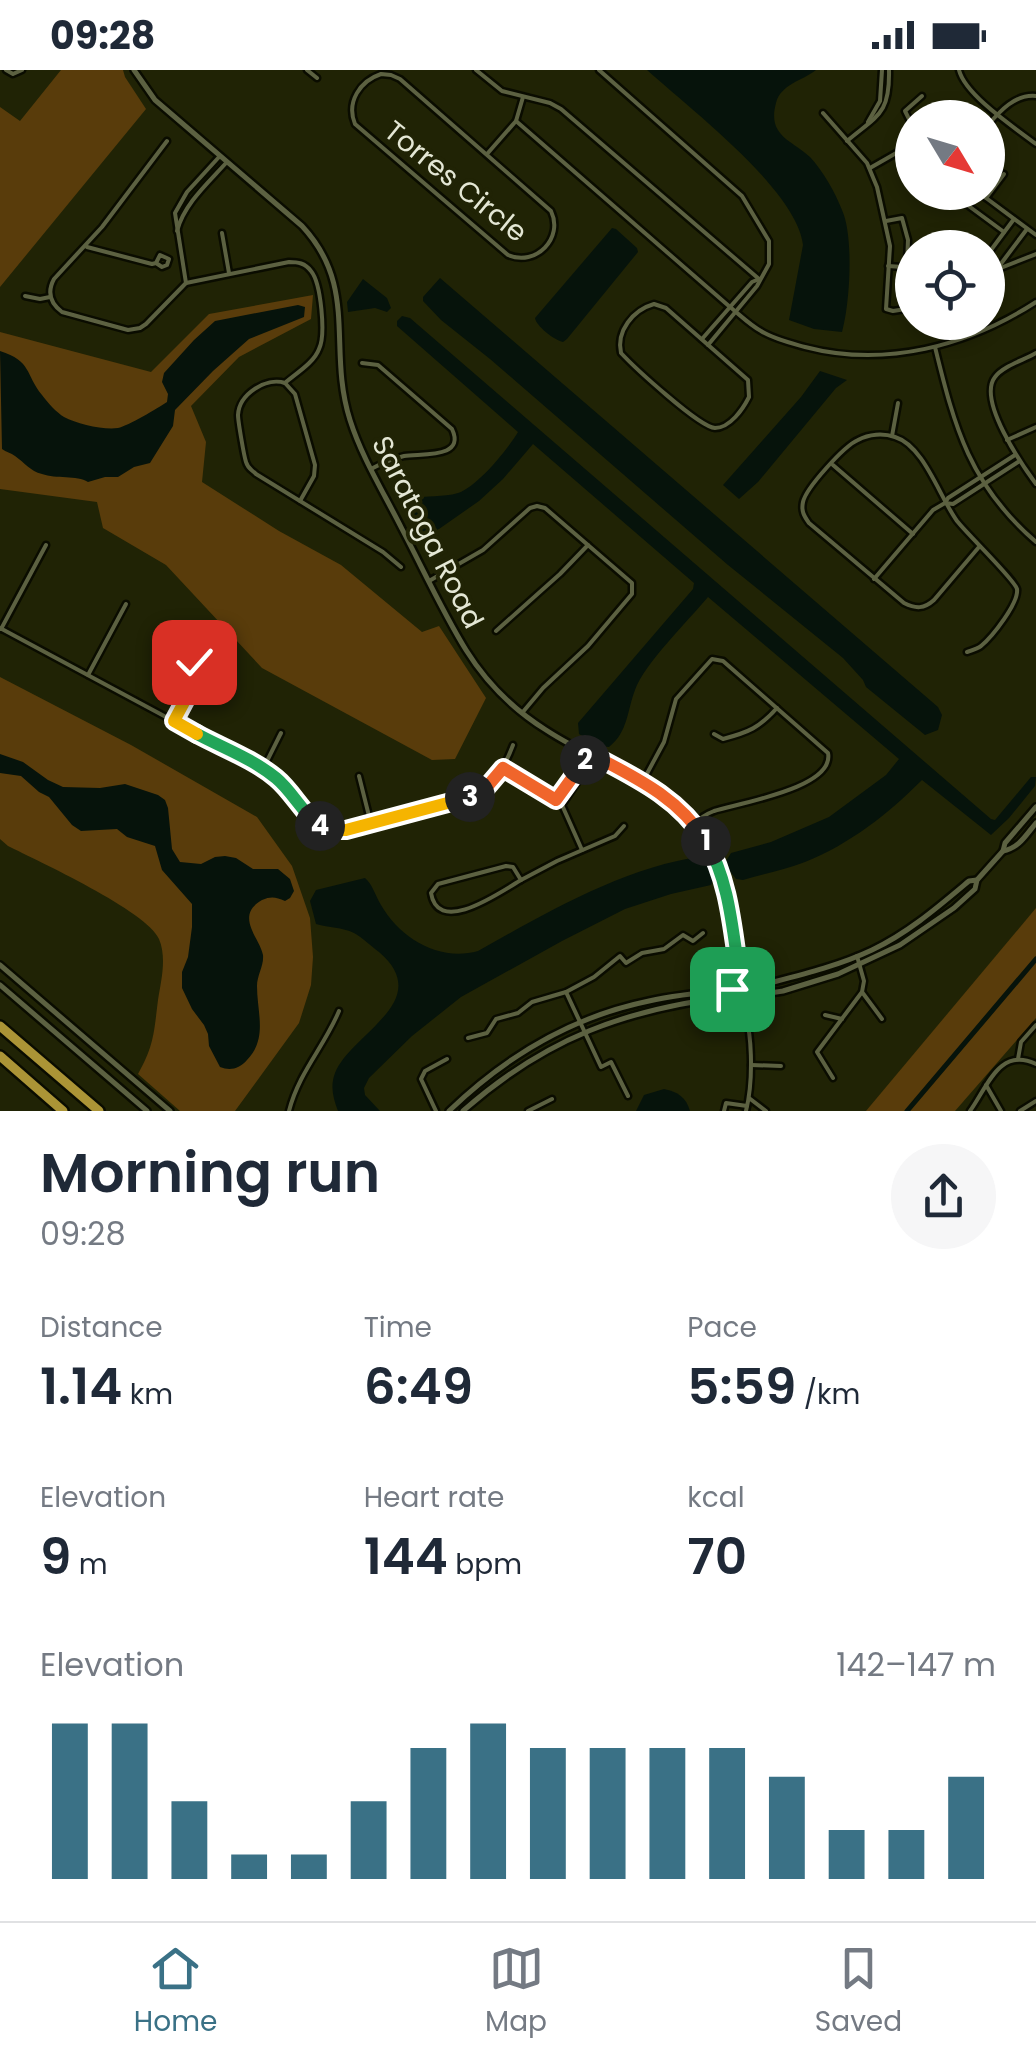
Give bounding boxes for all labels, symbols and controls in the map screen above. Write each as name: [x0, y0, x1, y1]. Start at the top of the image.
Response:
text: 09:28: [50, 9, 155, 62]
north arrow: [895, 100, 1005, 210]
map controls: [895, 100, 1005, 340]
street label: Torres Circle: [376, 112, 535, 251]
button: locate: [895, 230, 1005, 340]
street label: Saratoga Road: [362, 429, 493, 635]
pin: [152, 620, 237, 705]
icon: check: [167, 635, 222, 690]
pin: 2: [560, 735, 610, 785]
text: 2: [577, 740, 593, 779]
pin: 3: [445, 772, 495, 822]
text: 3: [462, 777, 478, 816]
pin: 4: [295, 801, 345, 851]
text: 4: [311, 806, 329, 845]
pin: 1: [681, 816, 731, 866]
text: 1: [701, 821, 711, 860]
pin: [690, 947, 775, 1032]
icon: arrive: [705, 962, 760, 1017]
text: Morning run: [40, 1134, 380, 1211]
button: share: [891, 1144, 996, 1249]
text: 09:28: [40, 1211, 126, 1256]
text: Distance: [40, 1308, 163, 1347]
text: Time: [364, 1308, 432, 1347]
text: Pace: [687, 1308, 757, 1347]
text: 1.14: [40, 1351, 122, 1422]
text: 6:49: [364, 1351, 473, 1422]
text: 5:59: [687, 1351, 796, 1422]
text: km: [122, 1375, 173, 1414]
text: /km: [796, 1375, 860, 1414]
text: Elevation: [40, 1478, 166, 1517]
text: Heart rate: [364, 1478, 504, 1517]
text: kcal: [687, 1478, 745, 1517]
text: 9: [40, 1521, 71, 1592]
text: 144: [364, 1521, 448, 1592]
text: 70: [687, 1521, 747, 1592]
text: m: [71, 1545, 108, 1584]
text: bpm: [448, 1545, 522, 1584]
text: Elevation: [40, 1642, 184, 1687]
text: 142–147 m: [836, 1642, 996, 1687]
tab: Home: [134, 1941, 217, 2043]
tab: Map: [485, 1941, 547, 2043]
tab: Saved: [815, 1941, 902, 2043]

